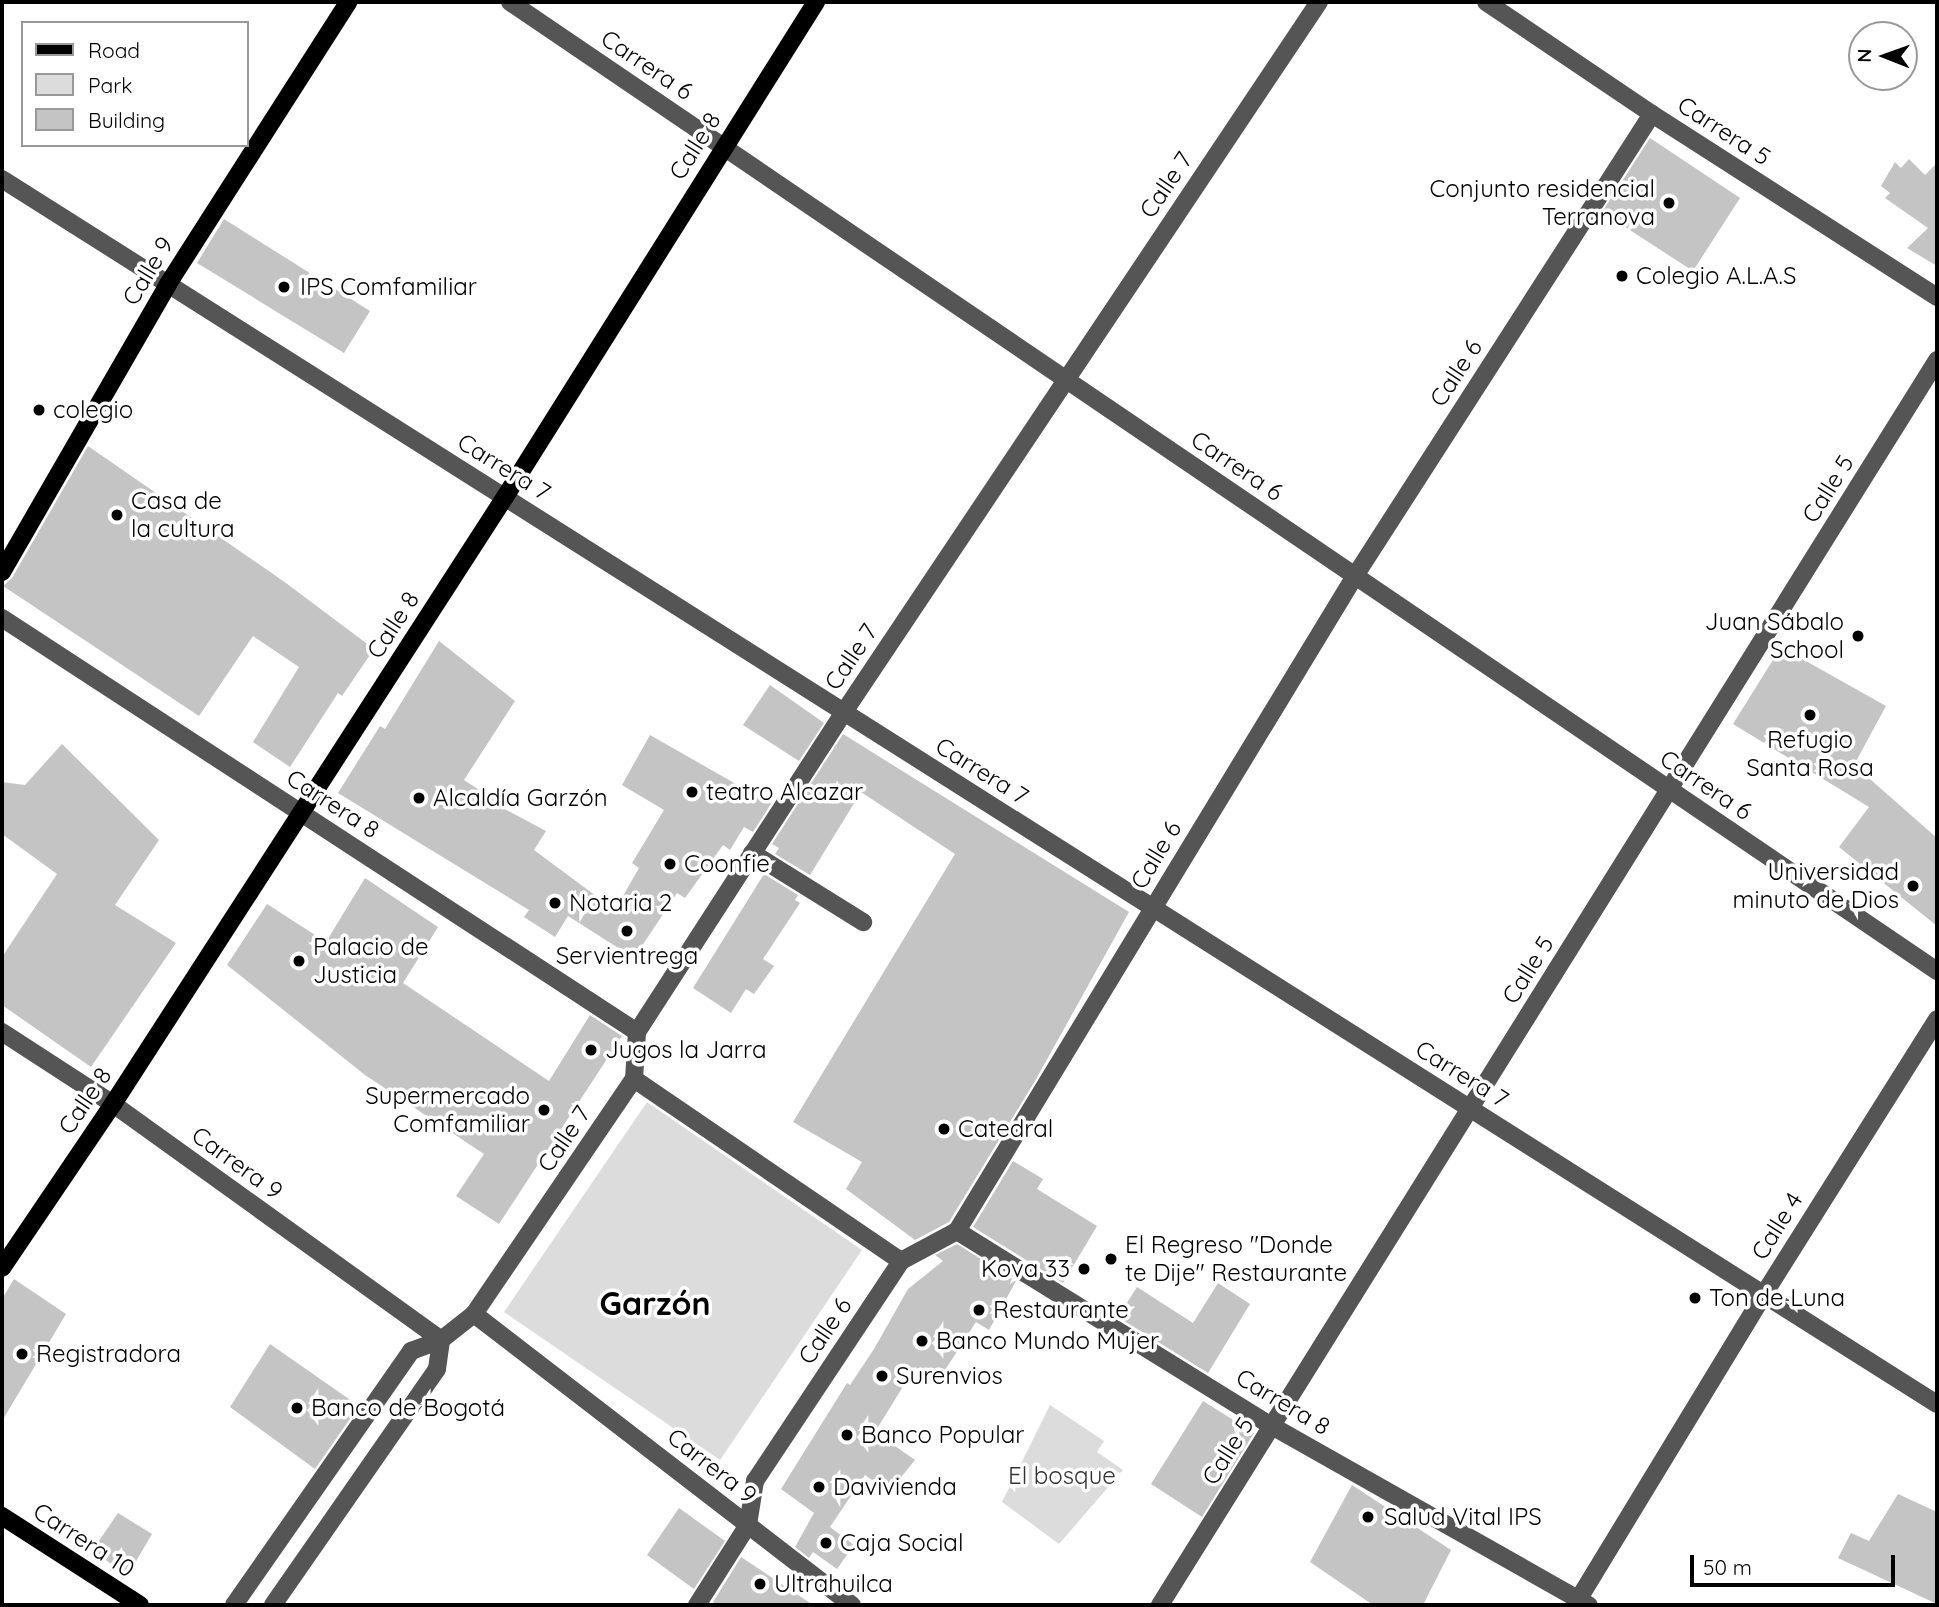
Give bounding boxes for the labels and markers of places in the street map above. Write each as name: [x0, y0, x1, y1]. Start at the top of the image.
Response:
place label: Conjunto residencial Terranova: [1430, 175, 1655, 231]
marker: Conjunto residencial Terranova: [1661, 195, 1677, 211]
place label: Colegio A.L.A.S: [1636, 262, 1796, 290]
marker: Colegio A.L.A.S: [1614, 268, 1630, 284]
place label: IPS Comfamiliar: [300, 273, 477, 301]
marker: IPS Comfamiliar: [274, 277, 294, 297]
place label: colegio: [53, 396, 133, 424]
marker: colegio: [31, 402, 47, 418]
place label: Casa de la cultura: [131, 487, 234, 543]
marker: Casa de la cultura: [109, 507, 125, 523]
place label: Juan Sábalo School: [1705, 608, 1844, 664]
marker: Juan Sábalo School: [1850, 628, 1866, 644]
marker: Refugio Santa Rosa: [1802, 707, 1818, 723]
place label: Refugio Santa Rosa: [1746, 726, 1874, 782]
place label: teatro Alcazar: [706, 778, 863, 806]
place label: Alcaldía Garzón: [433, 784, 608, 812]
marker: teatro Alcazar: [684, 784, 700, 800]
marker: Alcaldía Garzón: [411, 790, 427, 806]
place label: Coonfie: [684, 850, 770, 878]
marker: Coonfie: [662, 856, 678, 872]
place label: Universidad minuto de Dios: [1733, 858, 1899, 914]
marker: Universidad minuto de Dios: [1905, 878, 1921, 894]
place label: Notaria 2: [569, 889, 672, 917]
marker: Notaria 2: [547, 895, 563, 911]
marker: Servientrega: [619, 923, 635, 939]
place label: Palacio de Justicia: [313, 933, 429, 989]
place label: Servientrega: [556, 942, 698, 970]
marker: Palacio de Justicia: [291, 953, 307, 969]
place label: Jugos la Jarra: [605, 1036, 767, 1064]
marker: Jugos la Jarra: [583, 1042, 599, 1058]
place label: Supermercado Comfamiliar: [365, 1082, 530, 1138]
marker: Supermercado Comfamiliar: [536, 1102, 552, 1118]
place label: Catedral: [958, 1115, 1053, 1143]
marker: Catedral: [936, 1121, 952, 1137]
place label: El Regreso "Donde te Dije" Restaurante: [1125, 1231, 1347, 1287]
marker: El Regreso "Donde te Dije" Restaurante: [1103, 1251, 1119, 1267]
place label: Kova 33: [981, 1255, 1070, 1283]
marker: Kova 33: [1076, 1261, 1092, 1277]
place label: Ton de Luna: [1709, 1284, 1845, 1312]
marker: Ton de Luna: [1687, 1290, 1703, 1306]
place label: Restaurante: [993, 1296, 1129, 1324]
marker: Restaurante: [971, 1302, 987, 1318]
place label: Banco Mundo Mujer: [936, 1327, 1159, 1355]
marker: Banco Mundo Mujer: [914, 1333, 930, 1349]
place label: Registradora: [36, 1340, 181, 1368]
marker: Registradora: [14, 1346, 30, 1362]
place label: Surenvios: [896, 1362, 1003, 1390]
marker: Surenvios: [874, 1368, 890, 1384]
place label: Banco de Bogotá: [311, 1394, 505, 1422]
marker: Banco de Bogotá: [289, 1400, 305, 1416]
place label: Banco Popular: [861, 1421, 1025, 1449]
marker: Banco Popular: [839, 1427, 855, 1443]
place label: Davivienda: [833, 1473, 957, 1501]
marker: Davivienda: [811, 1479, 827, 1495]
place label: Salud Vital IPS: [1384, 1503, 1542, 1531]
marker: Salud Vital IPS: [1358, 1507, 1378, 1527]
place label: Caja Social: [840, 1529, 963, 1557]
marker: Caja Social: [818, 1535, 834, 1551]
place label: Ultrahuilca: [774, 1570, 893, 1598]
marker: Ultrahuilca: [752, 1576, 768, 1592]

